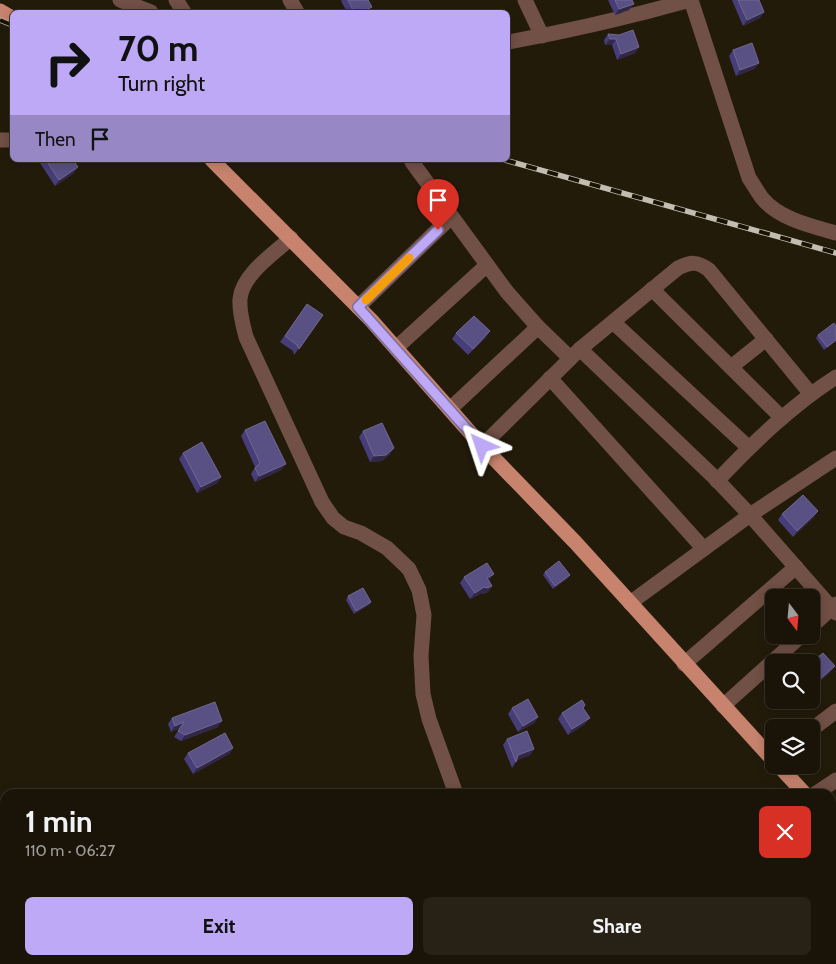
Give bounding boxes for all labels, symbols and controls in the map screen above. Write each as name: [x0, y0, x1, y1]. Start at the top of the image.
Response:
text: 70 m: [118, 27, 199, 70]
icon: right: [35, 30, 100, 95]
text: Turn right: [118, 70, 205, 97]
icon: arrive: [86, 125, 114, 153]
text: Then: [35, 128, 76, 151]
pin: [417, 179, 459, 230]
icon: arrive: [424, 186, 452, 214]
position arrow: [455, 419, 507, 471]
north arrow: [765, 589, 820, 644]
map controls: [765, 589, 820, 774]
button: search: [765, 654, 820, 709]
button: layers: [765, 719, 820, 774]
text: 1 min: [25, 803, 93, 840]
button: close: [759, 806, 811, 858]
text: 110 m · 06:27: [25, 841, 115, 860]
button: Exit: [25, 897, 413, 955]
button: Share: [423, 897, 811, 955]

